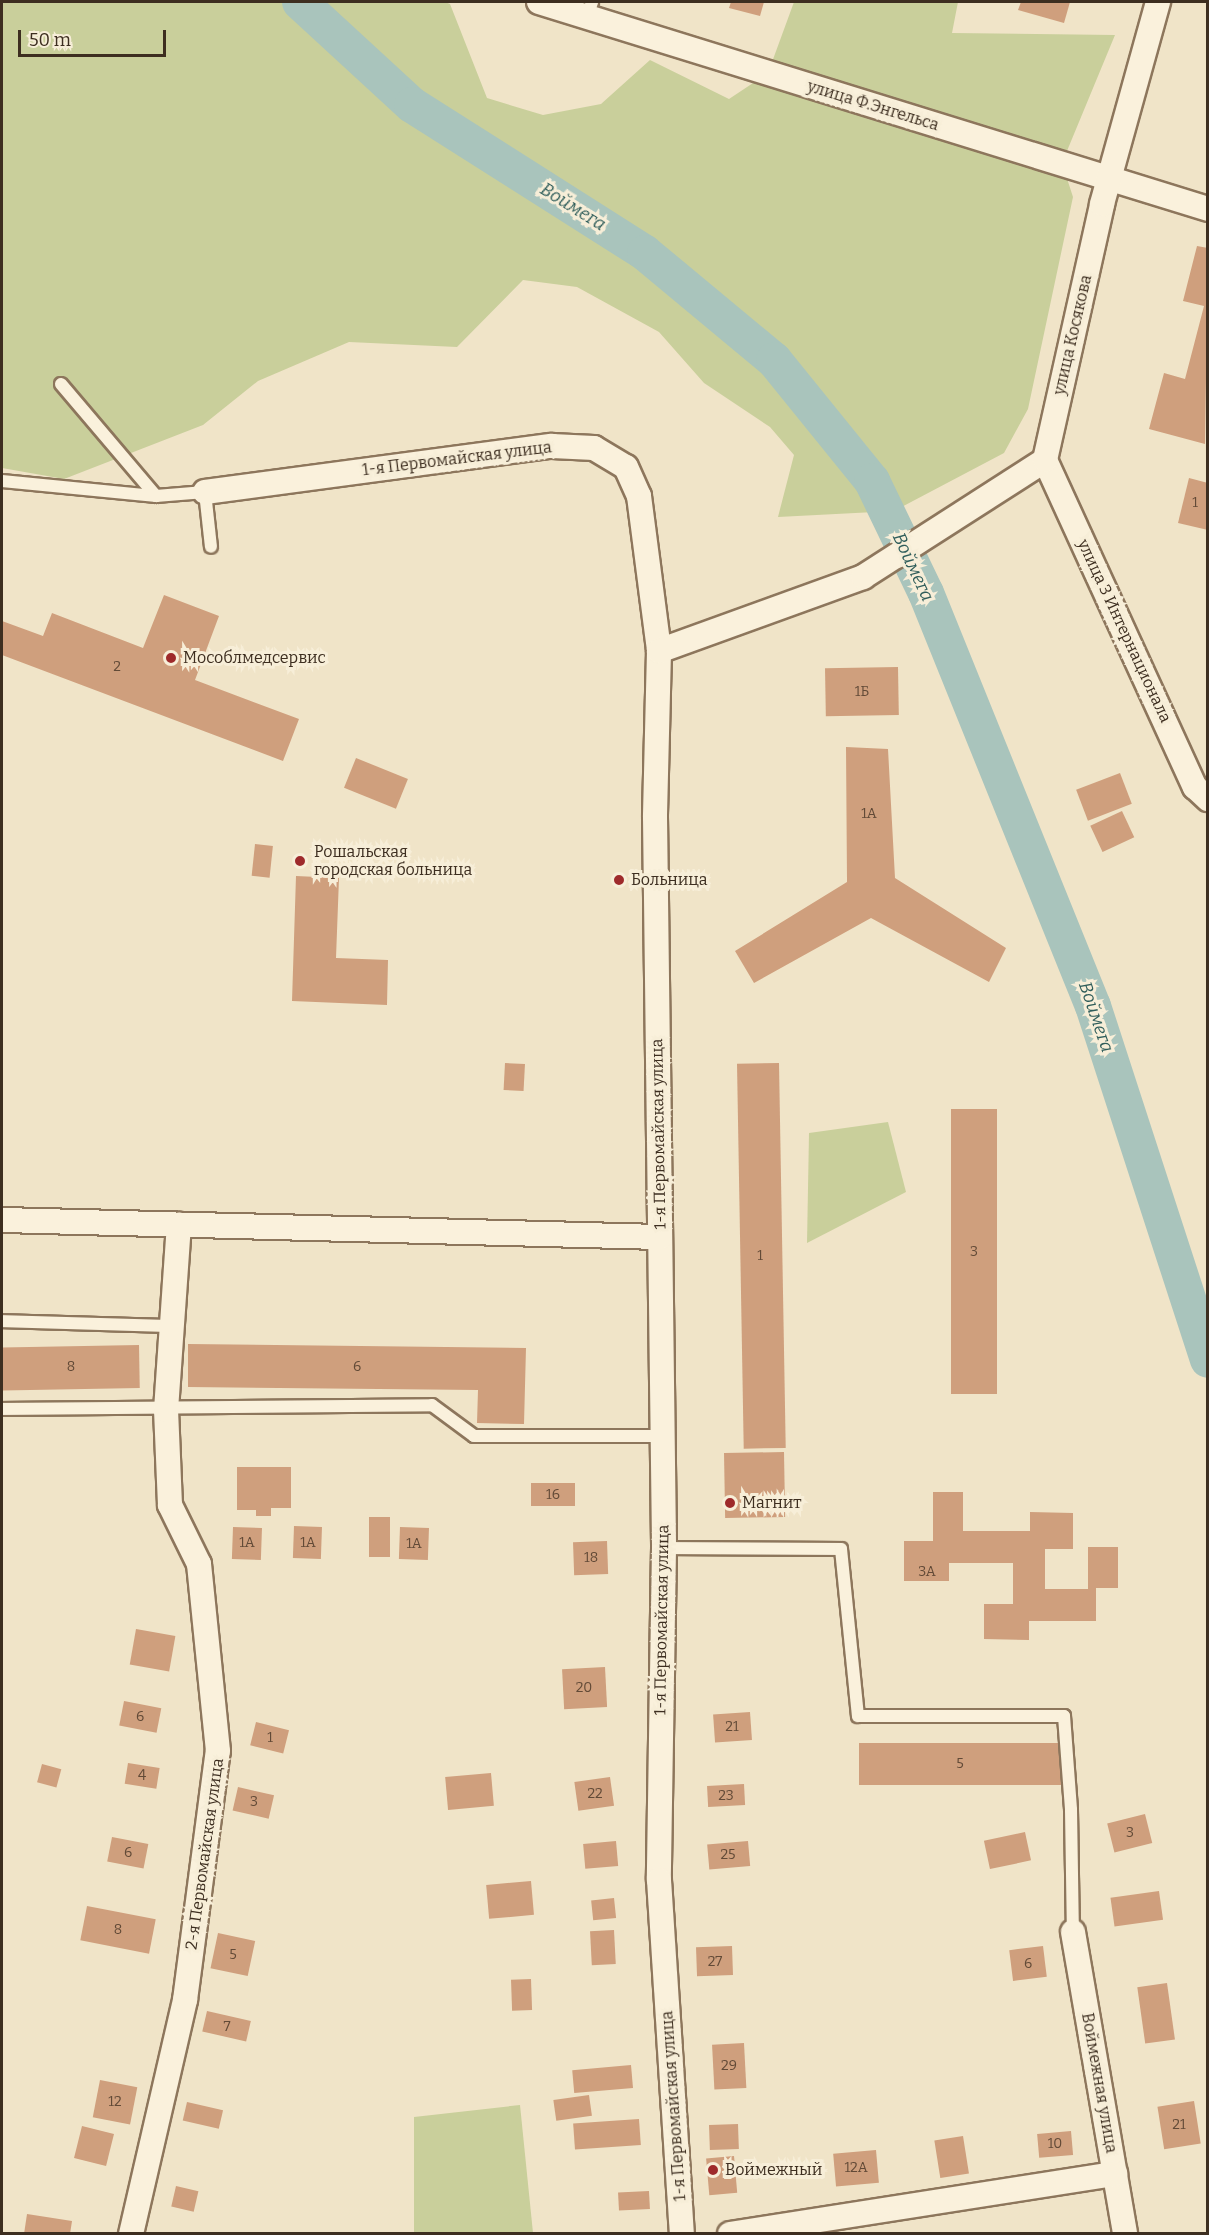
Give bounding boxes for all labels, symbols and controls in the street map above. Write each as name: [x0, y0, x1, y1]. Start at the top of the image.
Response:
scale bar: [21, 18, 170, 56]
text: 50 m: [29, 29, 71, 51]
street label: улица Ф.Энгельса: [805, 77, 941, 135]
water label: Воймега: [536, 178, 610, 236]
street label: улица Косякова: [1050, 273, 1096, 397]
street label: 1-я Первомайская улица: [361, 438, 553, 480]
house number: 1: [1192, 495, 1198, 511]
water label: Воймега: [888, 529, 938, 605]
street label: улица 3 Интернационала: [1073, 536, 1175, 726]
place label: Мособлмедсервис: [183, 648, 326, 668]
marker: Мособлмедсервис: [164, 651, 178, 665]
house number: 2: [113, 659, 121, 675]
house number: 1Б: [855, 684, 869, 700]
house number: 1А: [861, 806, 877, 822]
place label: Рошальская городская больница: [314, 842, 472, 880]
marker: Рошальская городская больница: [291, 852, 309, 870]
place label: Больница: [631, 870, 708, 890]
marker: Больница: [612, 873, 626, 887]
water label: Воймега: [1074, 979, 1118, 1055]
street label: 1-я Первомайская улица: [648, 1038, 670, 1230]
house number: 3: [970, 1244, 978, 1260]
house number: 1: [757, 1248, 763, 1264]
house number: 8: [67, 1359, 75, 1375]
house number: 6: [353, 1359, 361, 1375]
house number: 16: [546, 1487, 560, 1503]
place label: Магнит: [742, 1493, 801, 1513]
marker: Магнит: [723, 1496, 737, 1510]
street label: 1-я Первомайская улица: [651, 1524, 673, 1716]
house number: 1А: [239, 1535, 255, 1551]
house number: 1А: [300, 1535, 316, 1551]
house number: 1А: [406, 1536, 422, 1552]
house number: 18: [584, 1550, 598, 1566]
house number: 3А: [918, 1564, 936, 1580]
house number: 20: [576, 1680, 592, 1696]
house number: 6: [136, 1709, 144, 1725]
house number: 21: [725, 1719, 739, 1735]
house number: 1: [267, 1730, 273, 1746]
house number: 5: [956, 1756, 964, 1772]
street label: 2-я Первомайская улица: [182, 1757, 228, 1951]
house number: 4: [138, 1768, 146, 1784]
house number: 22: [587, 1786, 603, 1802]
house number: 23: [718, 1788, 734, 1804]
house number: 3: [250, 1794, 258, 1810]
house number: 3: [1126, 1825, 1134, 1841]
house number: 6: [124, 1845, 132, 1861]
house number: 25: [720, 1847, 736, 1863]
house number: 8: [114, 1922, 122, 1938]
house number: 5: [229, 1947, 237, 1963]
house number: 27: [708, 1954, 722, 1970]
house number: 6: [1024, 1956, 1032, 1972]
street label: 1-я Первомайская улица: [658, 2010, 690, 2202]
street label: Воймежная улица: [1077, 2011, 1121, 2155]
house number: 7: [223, 2019, 231, 2035]
house number: 29: [721, 2058, 737, 2074]
house number: 12: [108, 2094, 122, 2110]
house number: 21: [1172, 2117, 1186, 2133]
house number: 10: [1048, 2136, 1062, 2152]
place label: Воймежный: [725, 2160, 822, 2180]
house number: 12А: [844, 2160, 868, 2176]
marker: Воймежный: [706, 2163, 720, 2177]

